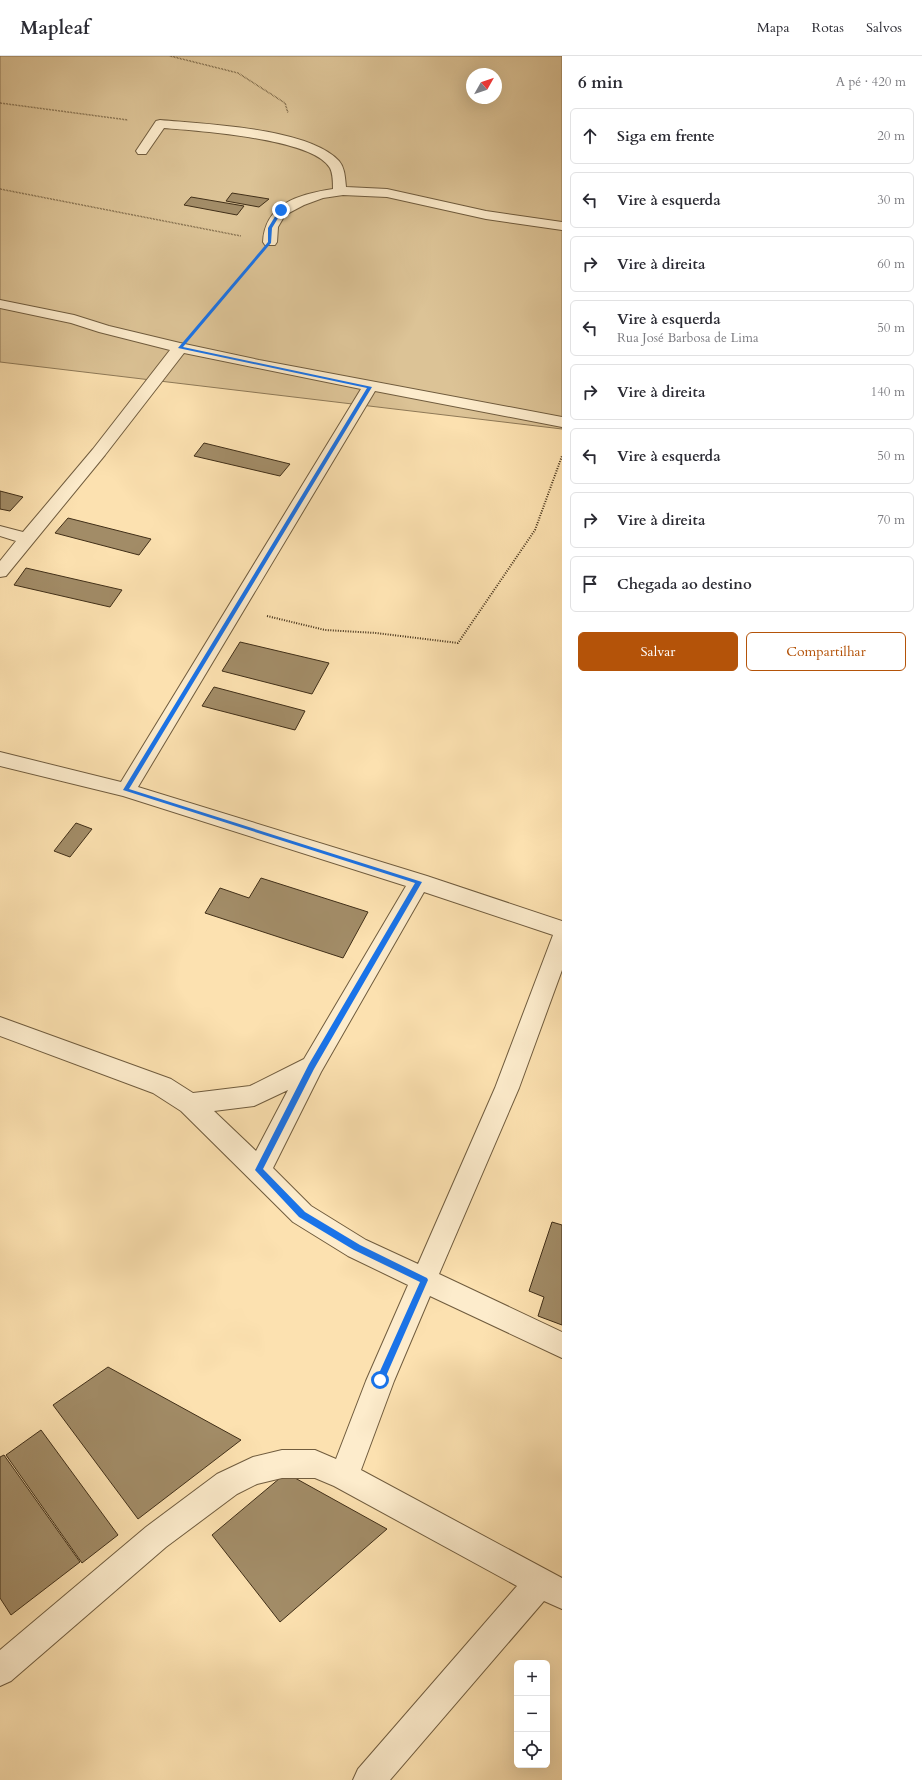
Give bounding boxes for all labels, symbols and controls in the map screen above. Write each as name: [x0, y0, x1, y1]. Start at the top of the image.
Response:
text: Mapleaf: [20, 15, 90, 41]
text: Mapa: [757, 18, 790, 37]
text: Rotas: [812, 18, 844, 37]
text: Salvos: [866, 18, 902, 37]
north arrow: [466, 68, 502, 104]
text: 6 min: [578, 71, 623, 94]
text: A pé · 420 m: [836, 73, 906, 91]
icon: ahead: [579, 125, 601, 147]
text: Siga em frente: [617, 126, 715, 146]
text: 20 m: [877, 127, 905, 145]
icon: left: [579, 189, 601, 211]
text: Vire à esquerda: [617, 190, 721, 210]
text: 30 m: [877, 191, 905, 209]
route end: [272, 201, 290, 219]
icon: right: [579, 253, 601, 275]
text: Vire à direita: [617, 254, 705, 274]
text: 60 m: [877, 255, 905, 273]
text: Vire à esquerda: [617, 309, 721, 329]
icon: left: [579, 317, 601, 339]
text: 50 m: [877, 319, 905, 337]
text: Rua José Barbosa de Lima: [617, 329, 759, 347]
icon: right: [579, 381, 601, 403]
text: Vire à direita: [617, 382, 705, 402]
text: 140 m: [871, 383, 905, 401]
icon: left: [579, 445, 601, 467]
text: Vire à esquerda: [617, 446, 721, 466]
text: 50 m: [877, 447, 905, 465]
icon: right: [579, 509, 601, 531]
text: Vire à direita: [617, 510, 705, 530]
text: 70 m: [877, 511, 905, 529]
icon: arrive: [579, 573, 601, 595]
text: Chegada ao destino: [617, 574, 752, 594]
button: Salvar: [578, 632, 738, 671]
button: Compartilhar: [746, 632, 906, 671]
route start: [371, 1371, 389, 1389]
map controls: [514, 1660, 550, 1768]
button: +: [514, 1660, 550, 1696]
button: −: [514, 1696, 550, 1732]
button: locate: [514, 1732, 550, 1768]

